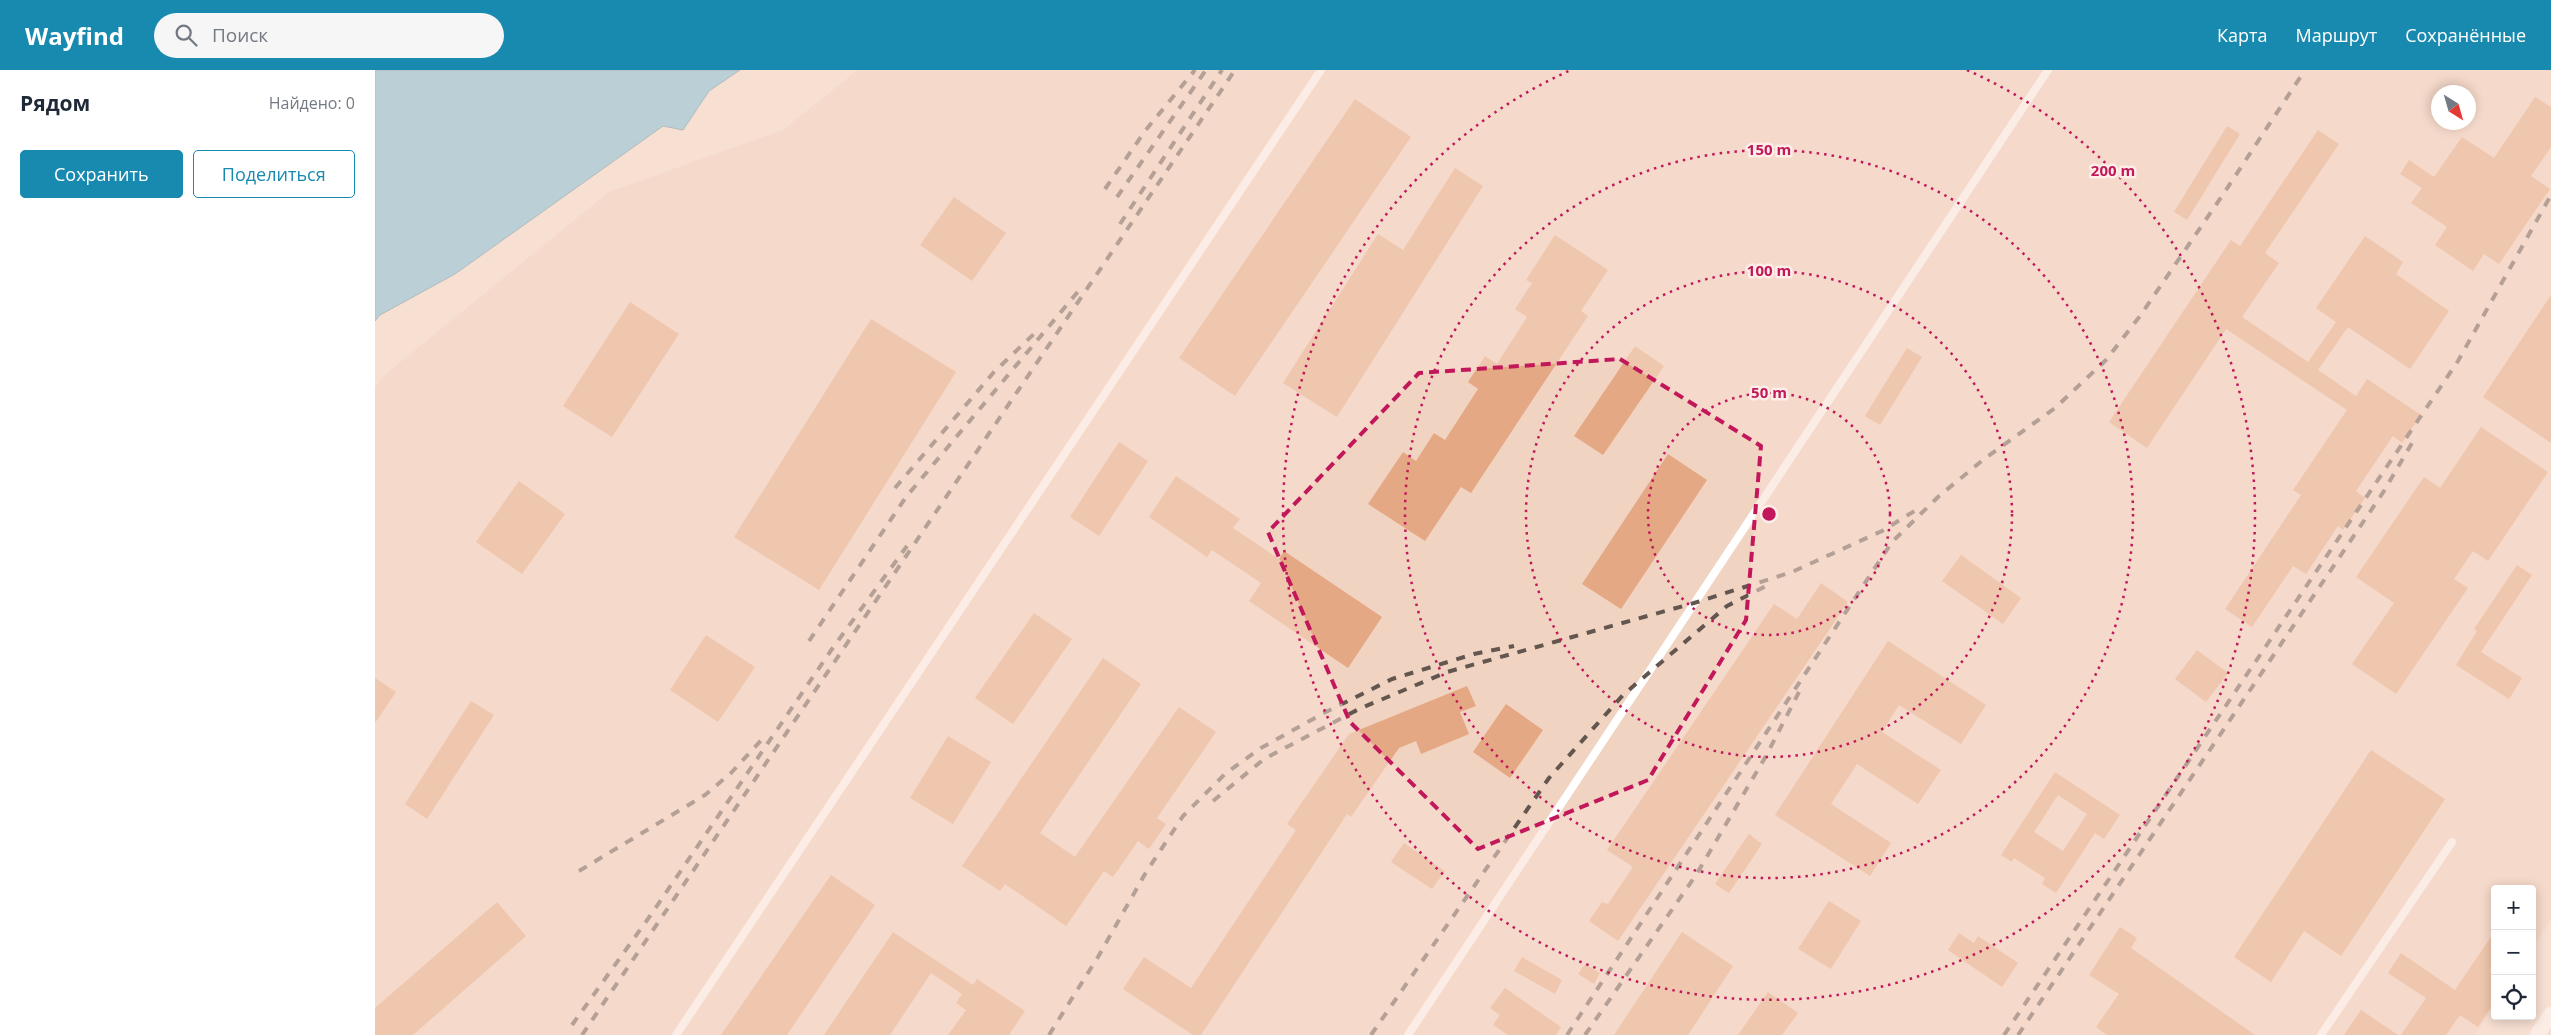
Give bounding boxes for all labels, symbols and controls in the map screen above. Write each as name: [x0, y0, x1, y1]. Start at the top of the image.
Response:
search box: [154, 13, 504, 58]
text: Wayfind: [25, 19, 124, 52]
icon: search: [172, 21, 200, 49]
text: Поиск: [212, 22, 268, 48]
text: Карта: [2217, 23, 2267, 47]
text: Маршрут: [2295, 23, 2377, 47]
text: Сохранённые: [2405, 23, 2526, 47]
north arrow: [2431, 85, 2476, 130]
text: Рядом: [20, 89, 90, 117]
text: Найдено: 0: [269, 92, 355, 114]
text: 150 m: [1747, 139, 1791, 159]
button: Сохранить: [20, 150, 183, 198]
button: Поделиться: [193, 150, 355, 198]
text: 200 m: [2091, 160, 2135, 180]
text: 100 m: [1747, 260, 1791, 280]
text: 50 m: [1751, 382, 1787, 402]
centre of rings: [1760, 505, 1778, 523]
map controls: [2491, 885, 2536, 1020]
button: +: [2491, 885, 2536, 930]
button: −: [2491, 930, 2536, 975]
button: locate: [2491, 975, 2536, 1020]

